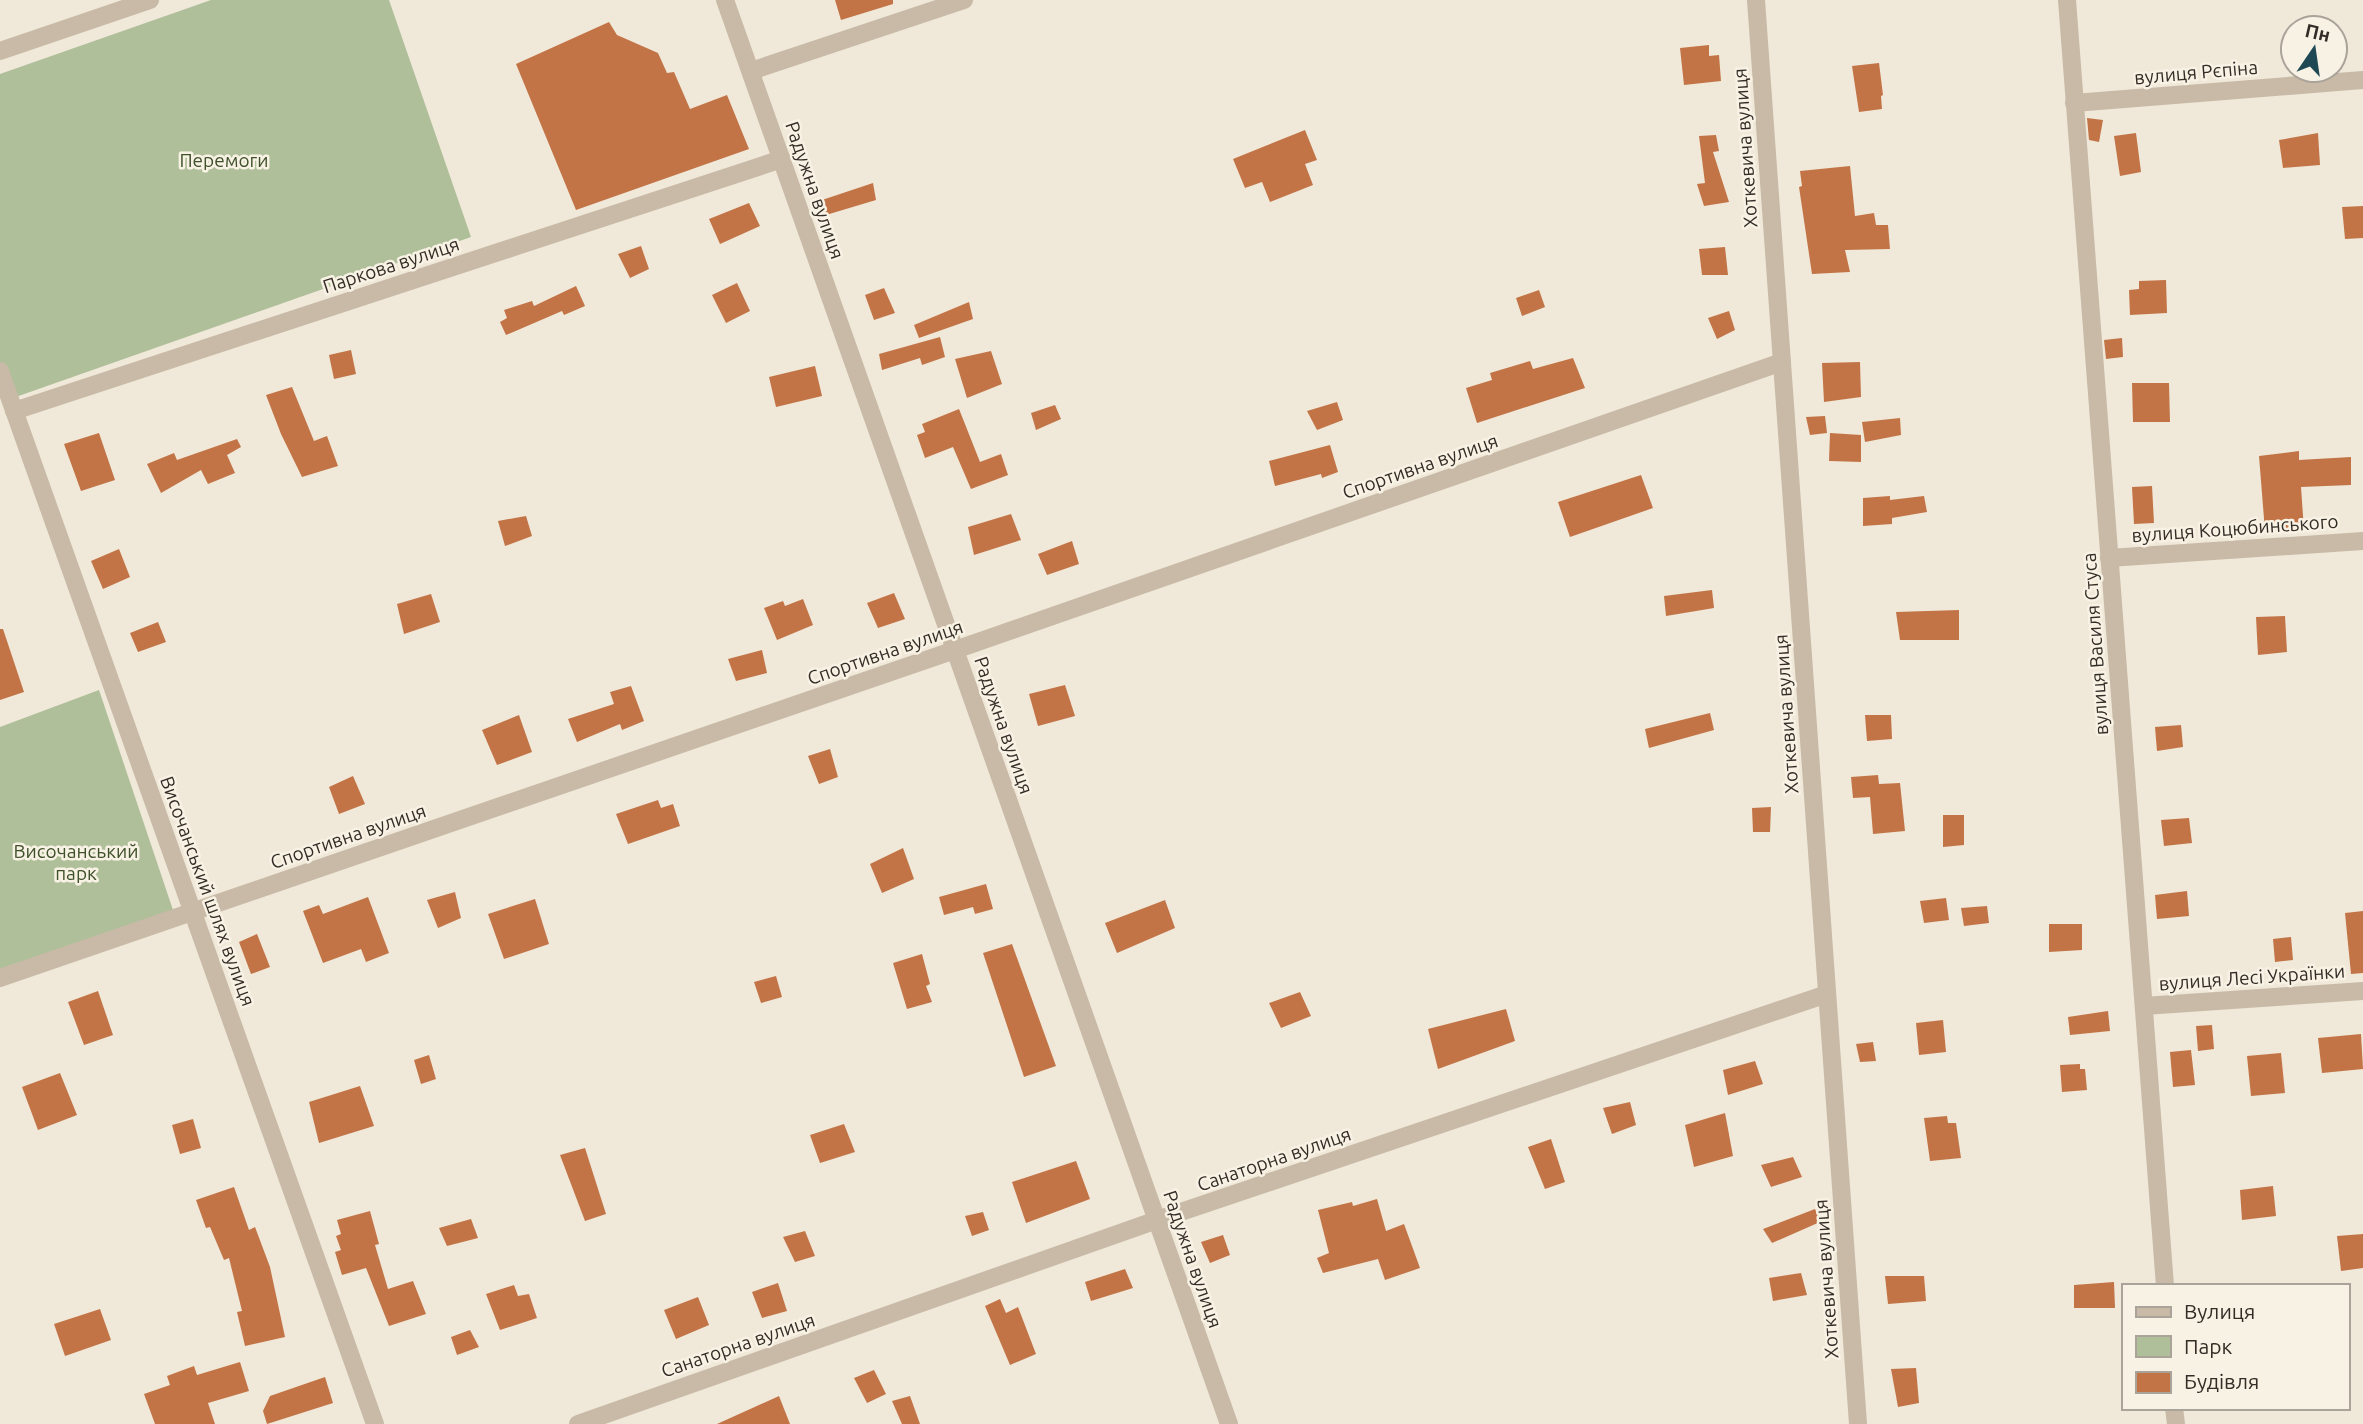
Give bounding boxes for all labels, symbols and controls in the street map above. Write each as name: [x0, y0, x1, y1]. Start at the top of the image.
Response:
north arrow: [2279, 14, 2349, 84]
text: Пн: [2303, 19, 2332, 46]
street label: вулиця Рєпіна: [2133, 56, 2259, 88]
street label: Хоткевича вулиця: [1728, 68, 1762, 228]
street label: Радужна вулиця: [781, 118, 849, 262]
park label: Перемоги: [179, 149, 269, 171]
street label: Паркова вулиця: [320, 233, 462, 297]
street label: Спортивна вулиця: [1339, 429, 1501, 503]
street label: вулиця Коцюбинського: [2131, 510, 2339, 546]
street label: вулиця Василя Стуса: [2078, 552, 2112, 736]
street label: Спортивна вулиця: [804, 615, 966, 689]
street label: Хоткевича вулиця: [1769, 634, 1803, 794]
street label: Радужна вулиця: [970, 653, 1038, 797]
street label: Височанський шлях вулиця: [156, 773, 260, 1009]
street label: Спортивна вулиця: [267, 799, 429, 873]
park label: Височанський парк: [14, 840, 138, 884]
street label: вулиця Лесі Українки: [2158, 960, 2346, 994]
street label: Санаторна вулиця: [1194, 1122, 1354, 1196]
street label: Радужна вулиця: [1159, 1187, 1227, 1331]
street label: Хоткевича вулиця: [1809, 1199, 1843, 1359]
legend: [2122, 1284, 2349, 1410]
text: Вулиця: [2184, 1299, 2255, 1323]
street label: Санаторна вулиця: [658, 1308, 818, 1382]
text: Парк: [2184, 1334, 2233, 1358]
text: Будівля: [2184, 1369, 2259, 1393]

